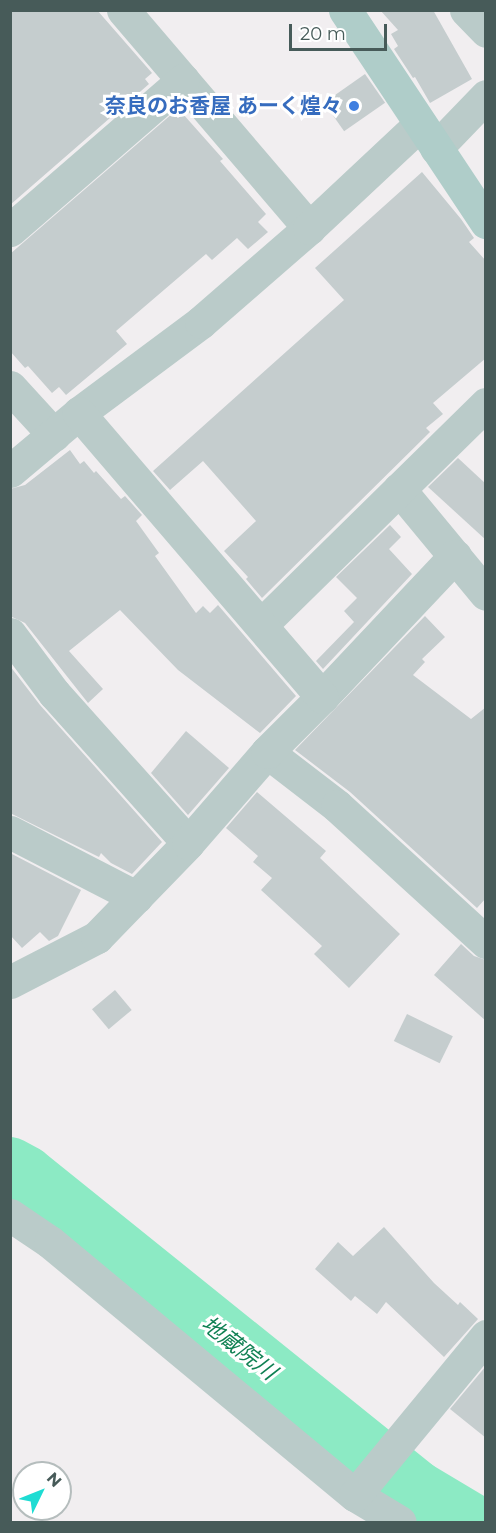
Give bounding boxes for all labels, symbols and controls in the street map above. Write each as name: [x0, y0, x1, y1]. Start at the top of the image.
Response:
scale bar: [292, 12, 390, 50]
text: 20 m: [300, 23, 346, 45]
place label: 奈良のお香屋 あーく煌々: [105, 93, 342, 119]
marker: 奈良のお香屋 あーく煌々: [347, 99, 361, 113]
water label: 地蔵院川: [196, 1311, 282, 1385]
north arrow: [12, 1461, 72, 1521]
text: N: [43, 1469, 65, 1491]

